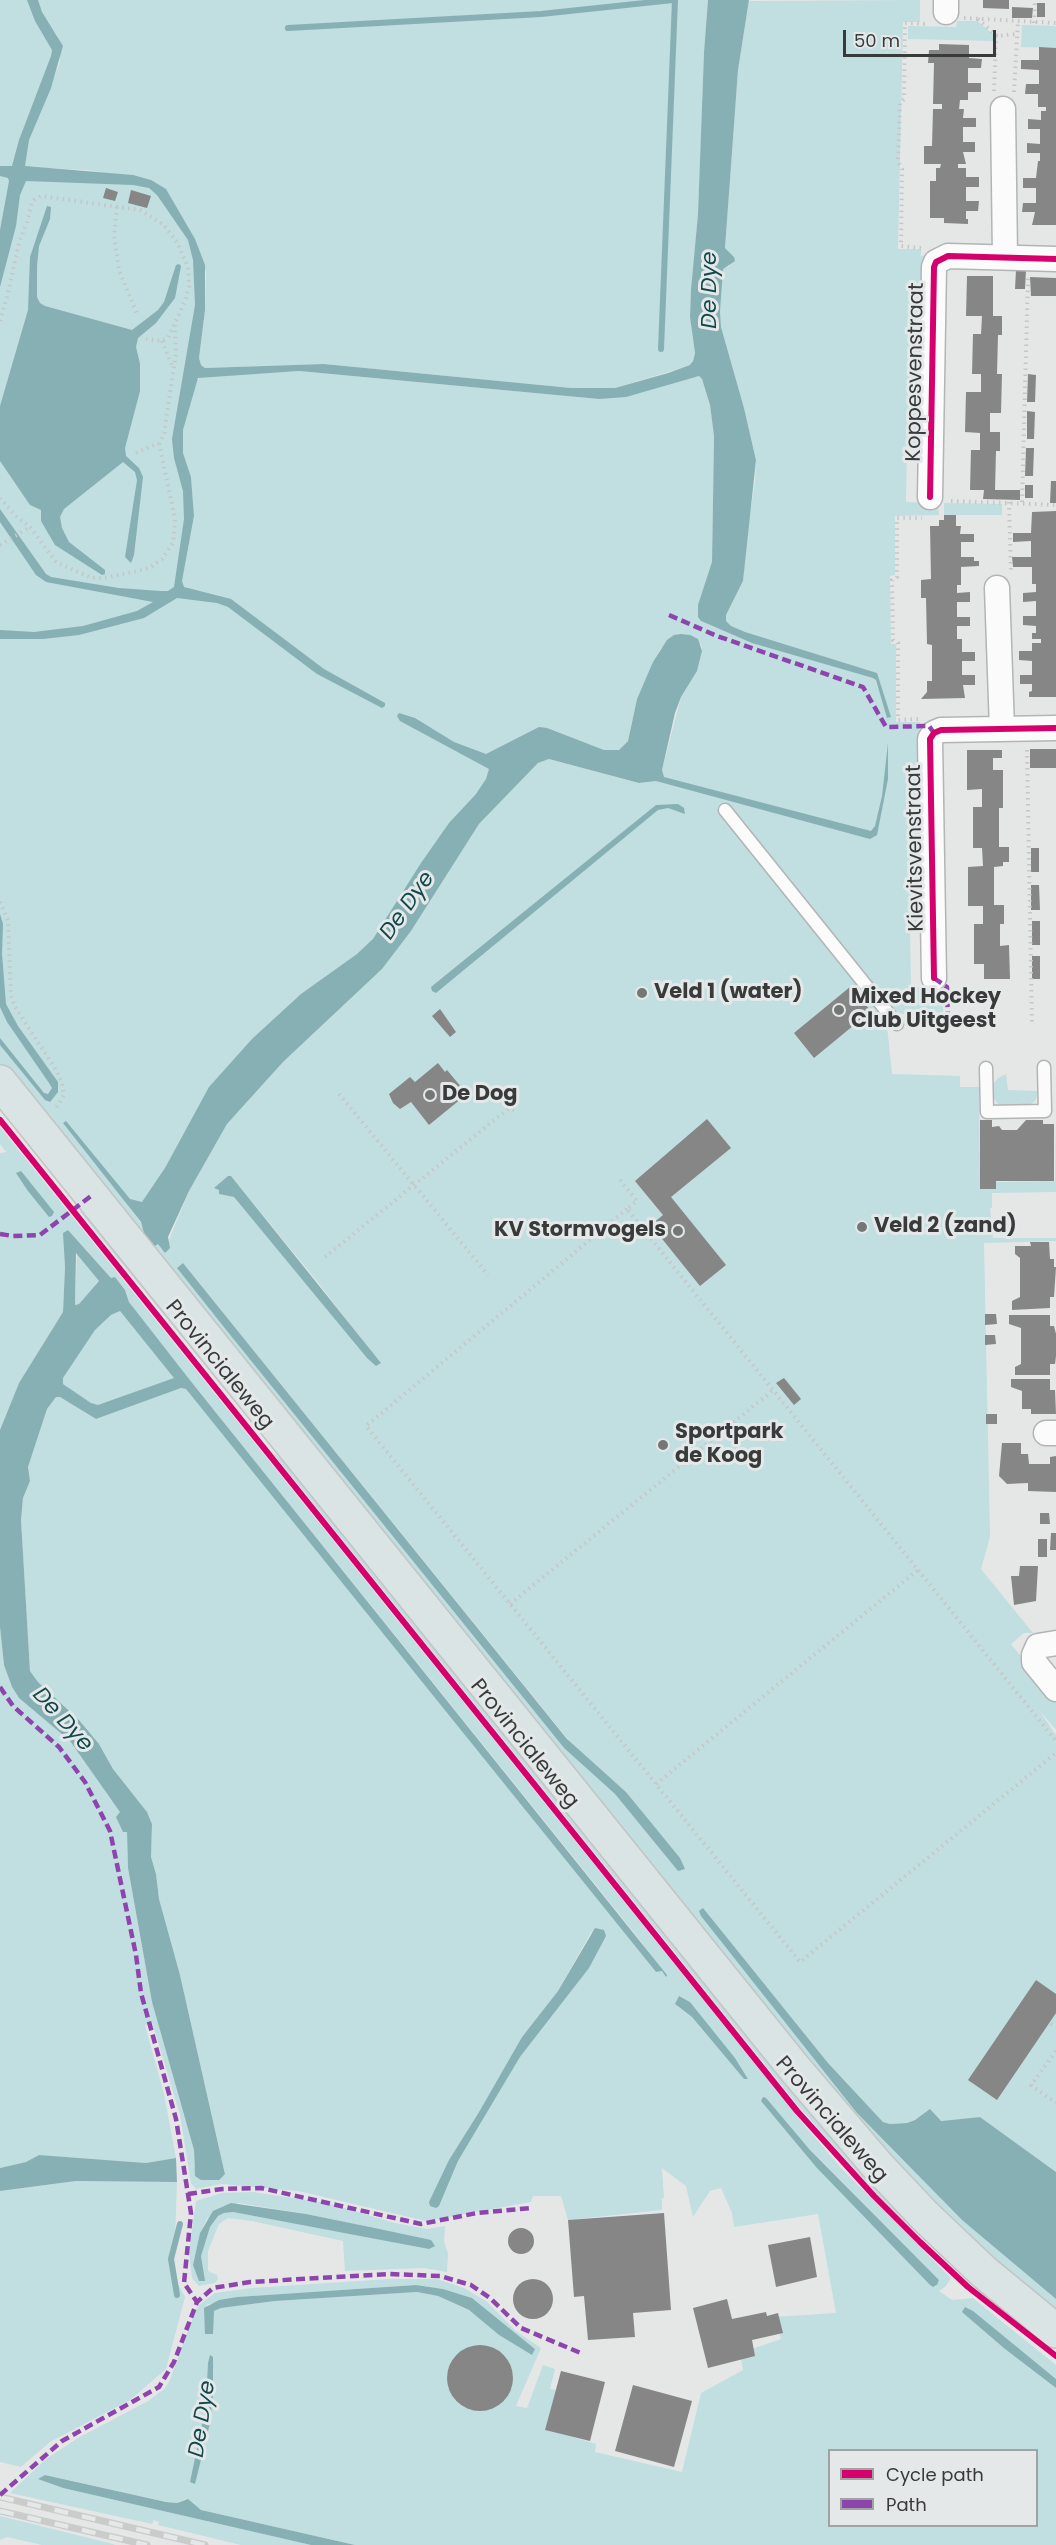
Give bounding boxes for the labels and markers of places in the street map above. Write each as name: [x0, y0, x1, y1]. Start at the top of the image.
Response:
place label: Veld 1 (water): [654, 980, 802, 1006]
place label: Mixed Hockey Club Uitgeest: [851, 985, 1001, 1035]
marker: Veld 1 (water): [635, 986, 649, 1000]
marker: Mixed Hockey Club Uitgeest: [832, 1003, 846, 1017]
place label: De Dog: [442, 1082, 518, 1108]
marker: De Dog: [423, 1088, 437, 1102]
place label: Veld 2 (zand): [874, 1214, 1017, 1240]
place label: KV Stormvogels: [494, 1218, 666, 1244]
marker: Veld 2 (zand): [855, 1220, 869, 1234]
marker: KV Stormvogels: [671, 1224, 685, 1238]
place label: Sportpark de Koog: [675, 1420, 784, 1470]
marker: Sportpark de Koog: [656, 1438, 670, 1452]

